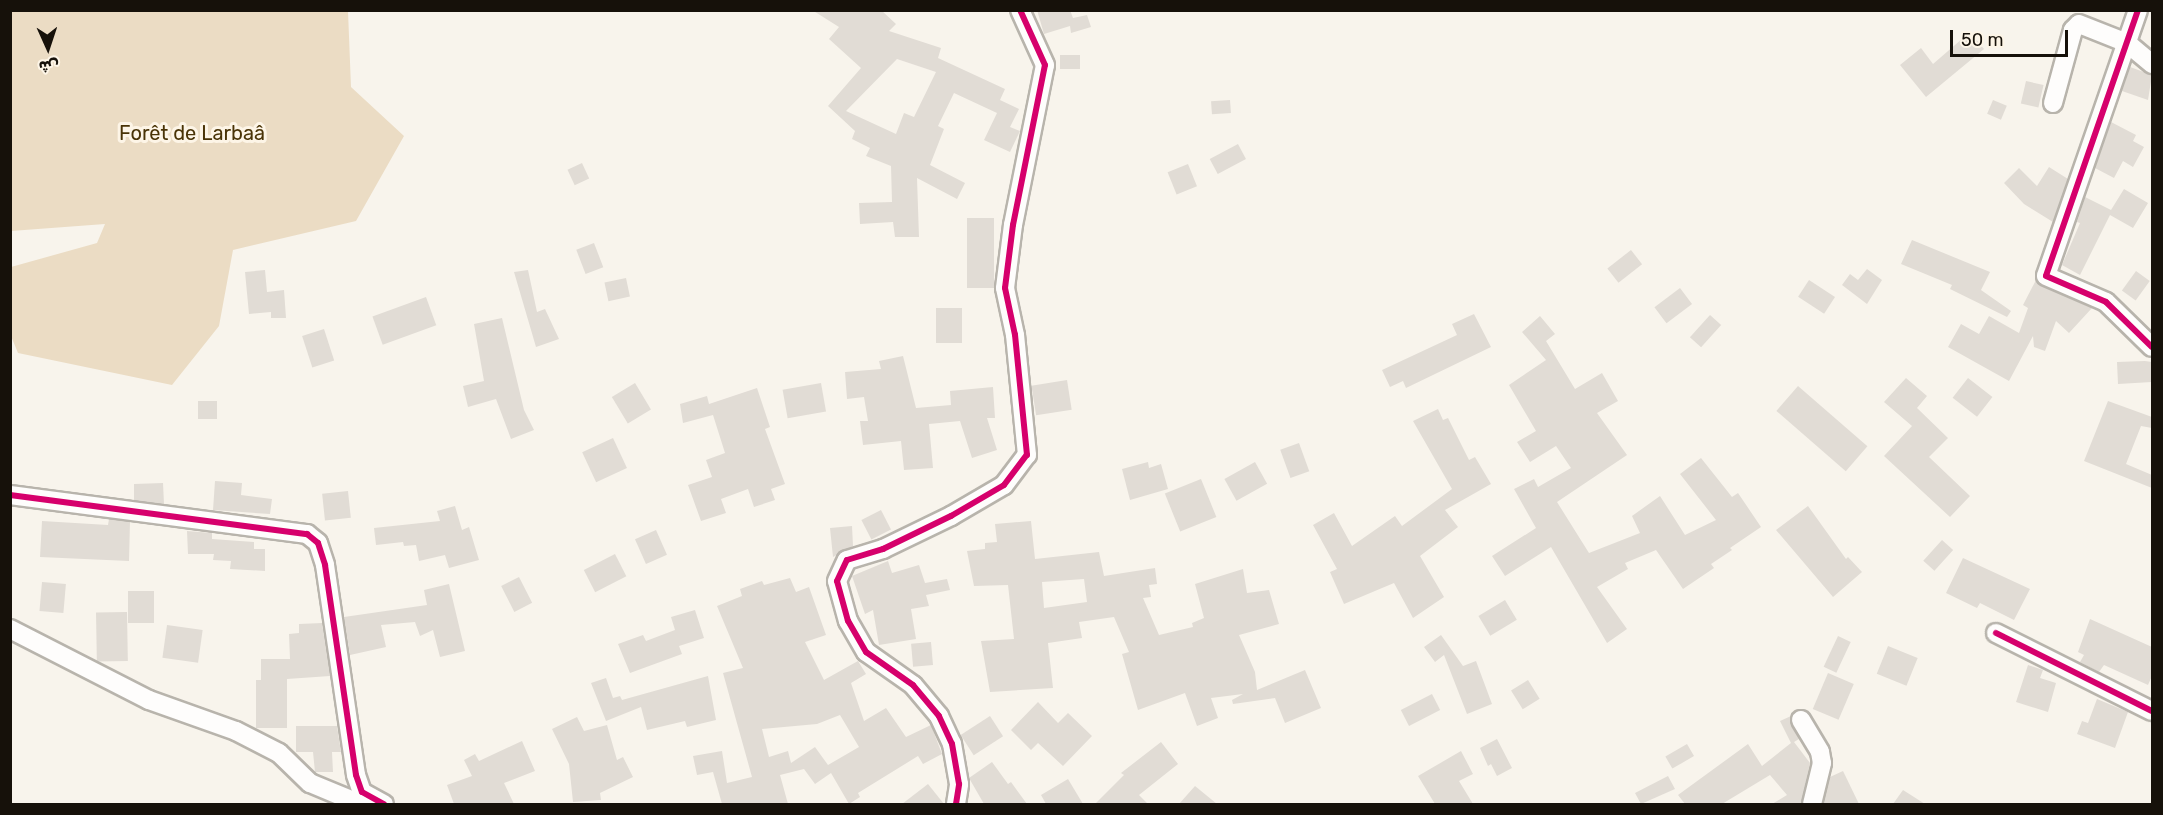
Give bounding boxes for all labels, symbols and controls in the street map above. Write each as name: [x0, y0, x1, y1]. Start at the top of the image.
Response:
north arrow: [18, 18, 78, 78]
scale bar: [1953, 18, 2072, 56]
text: 50 m: [1961, 29, 2004, 51]
text: ش: [38, 56, 60, 76]
park label: Forêt de Larbaâ: [119, 121, 265, 145]

